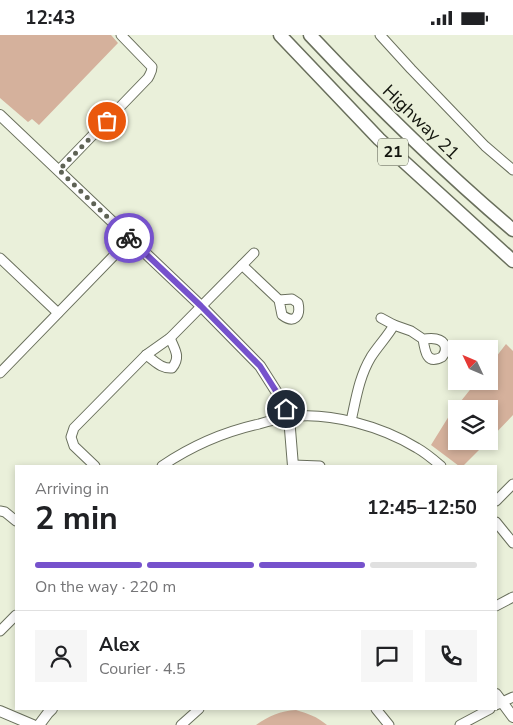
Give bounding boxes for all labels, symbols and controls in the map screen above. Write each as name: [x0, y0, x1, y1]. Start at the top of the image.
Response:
text: 12:43: [25, 5, 75, 31]
street label: Highway 21: [378, 80, 464, 164]
pin: [86, 100, 128, 142]
icon: bag: [93, 107, 121, 135]
road number: 21: [378, 139, 408, 165]
courier: [104, 213, 154, 263]
icon: bike: [115, 224, 143, 252]
north arrow: [448, 340, 498, 390]
map controls: [448, 340, 498, 450]
pin: [265, 388, 307, 430]
icon: home: [272, 395, 300, 423]
button: layers: [448, 400, 498, 450]
text: Arriving in: [35, 478, 109, 500]
text: 12:45–12:50: [367, 495, 477, 521]
text: 2 min: [35, 497, 118, 540]
text: On the way · 220 m: [35, 576, 176, 598]
button: person: [35, 630, 87, 682]
button: chat: [361, 630, 413, 682]
button: phone: [425, 630, 477, 682]
text: Alex: [99, 632, 140, 658]
text: Courier · 4.5: [99, 658, 185, 680]

